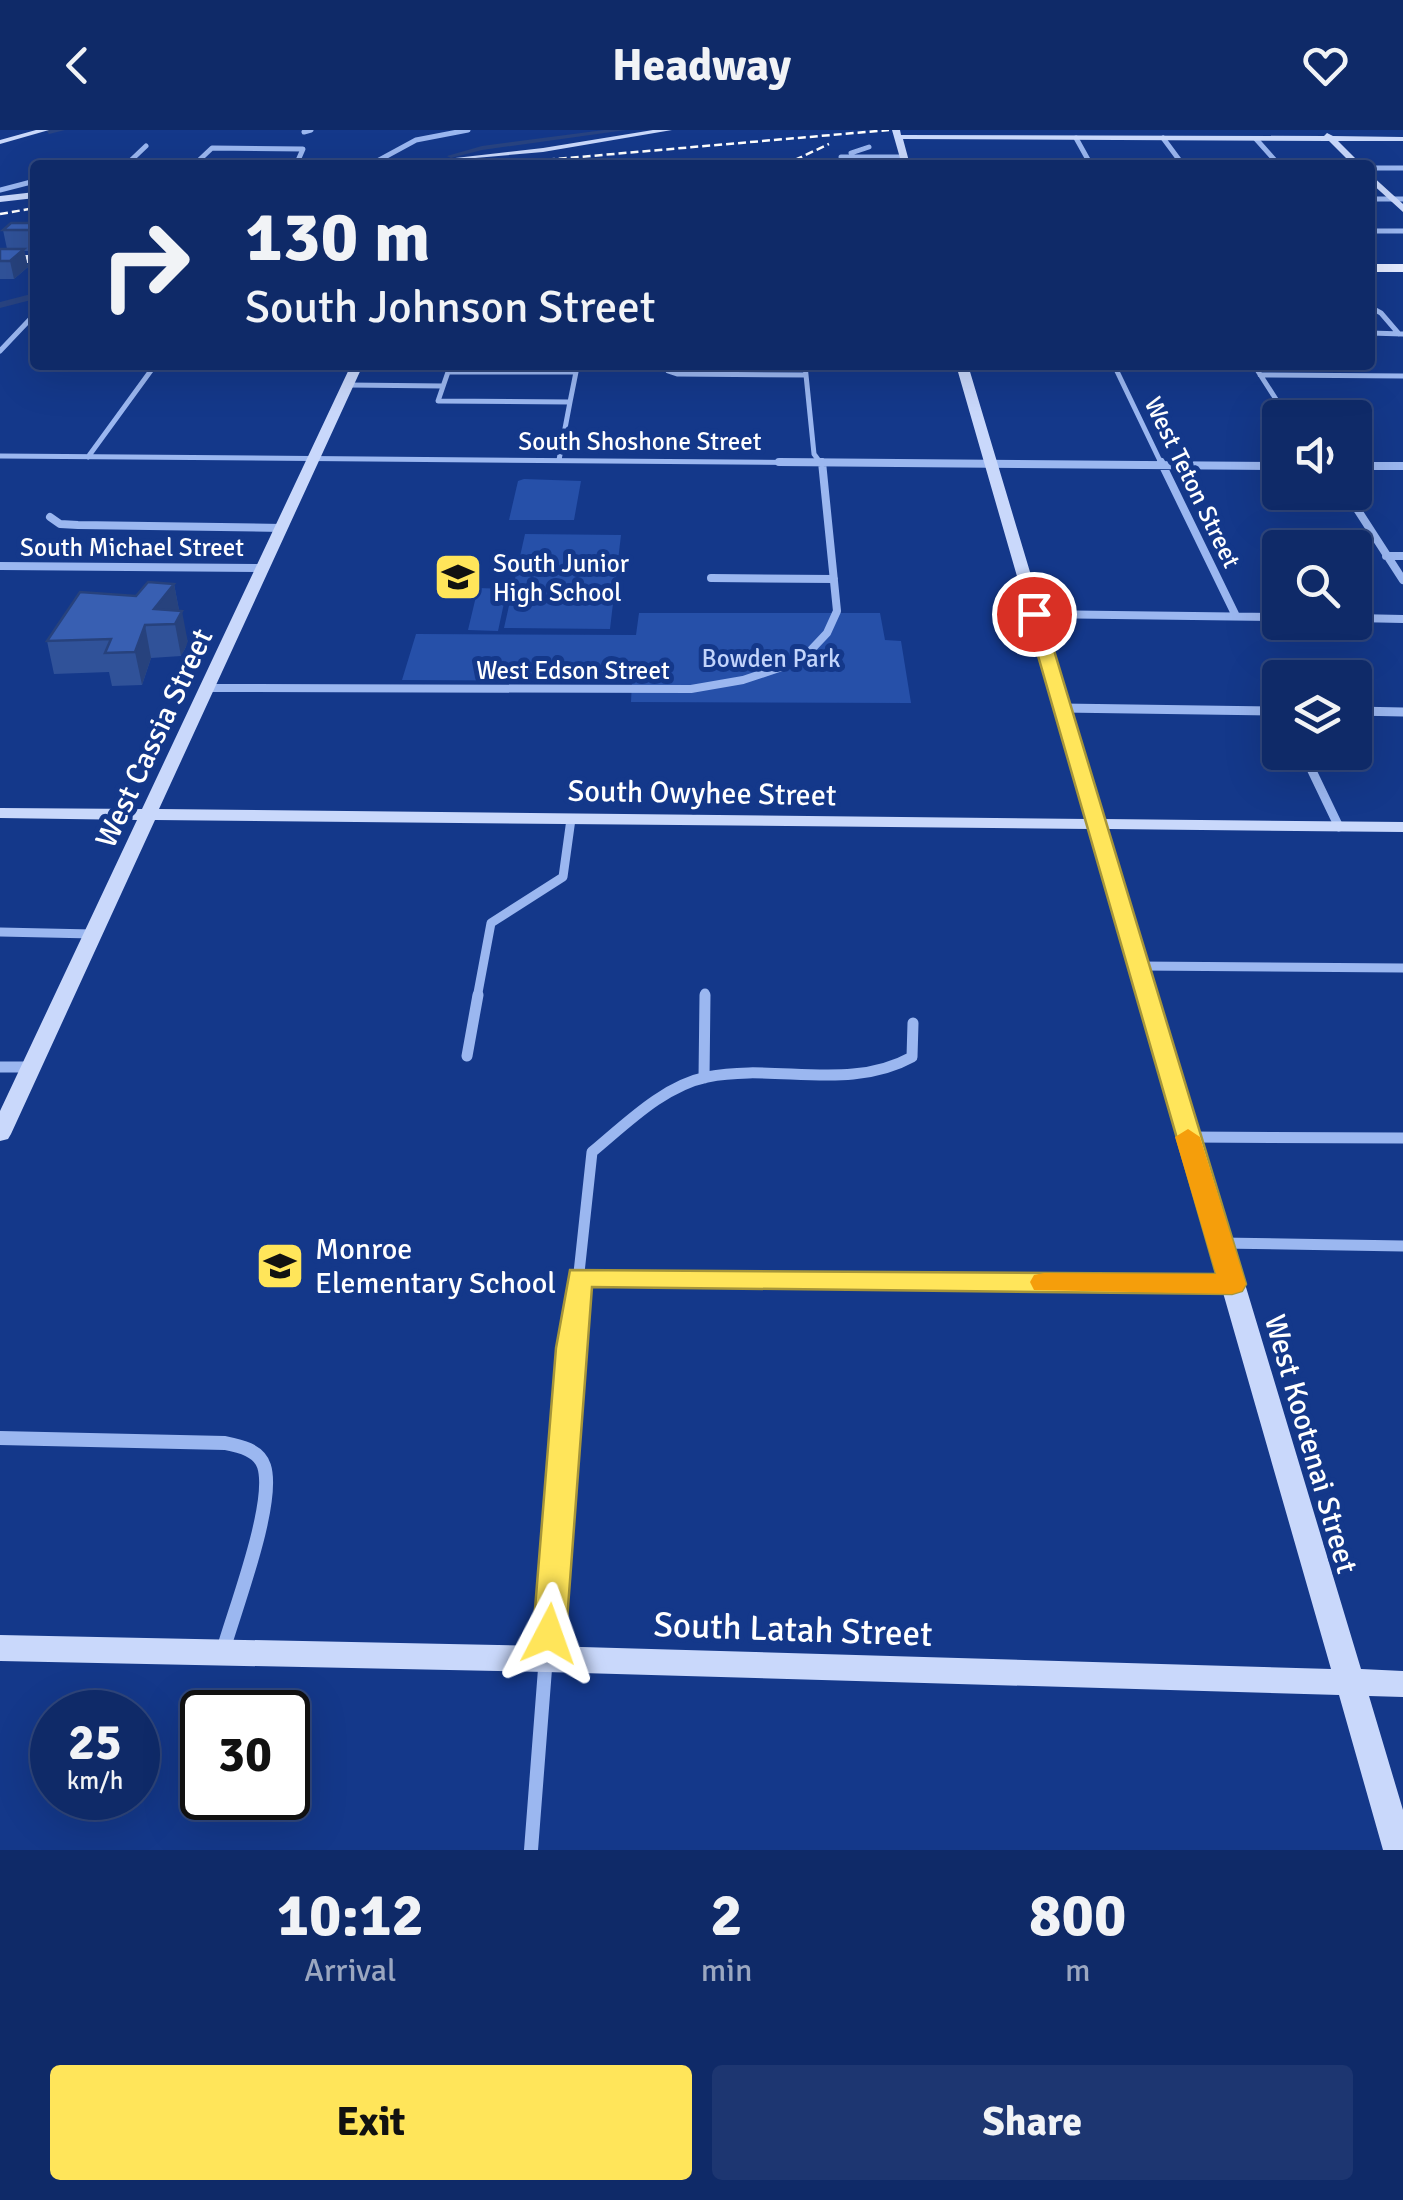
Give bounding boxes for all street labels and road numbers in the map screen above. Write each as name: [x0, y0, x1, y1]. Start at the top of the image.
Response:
street label: West Teton Street: [1138, 392, 1247, 573]
street label: South Shoshone Street: [518, 426, 762, 457]
street label: South Michael Street: [20, 532, 244, 563]
street label: West Cassia Street: [88, 623, 221, 853]
street label: West Edson Street: [476, 655, 670, 686]
street label: South Owyhee Street: [567, 773, 837, 814]
street label: West Kootenai Street: [1256, 1310, 1365, 1578]
street label: South Latah Street: [653, 1603, 933, 1656]

